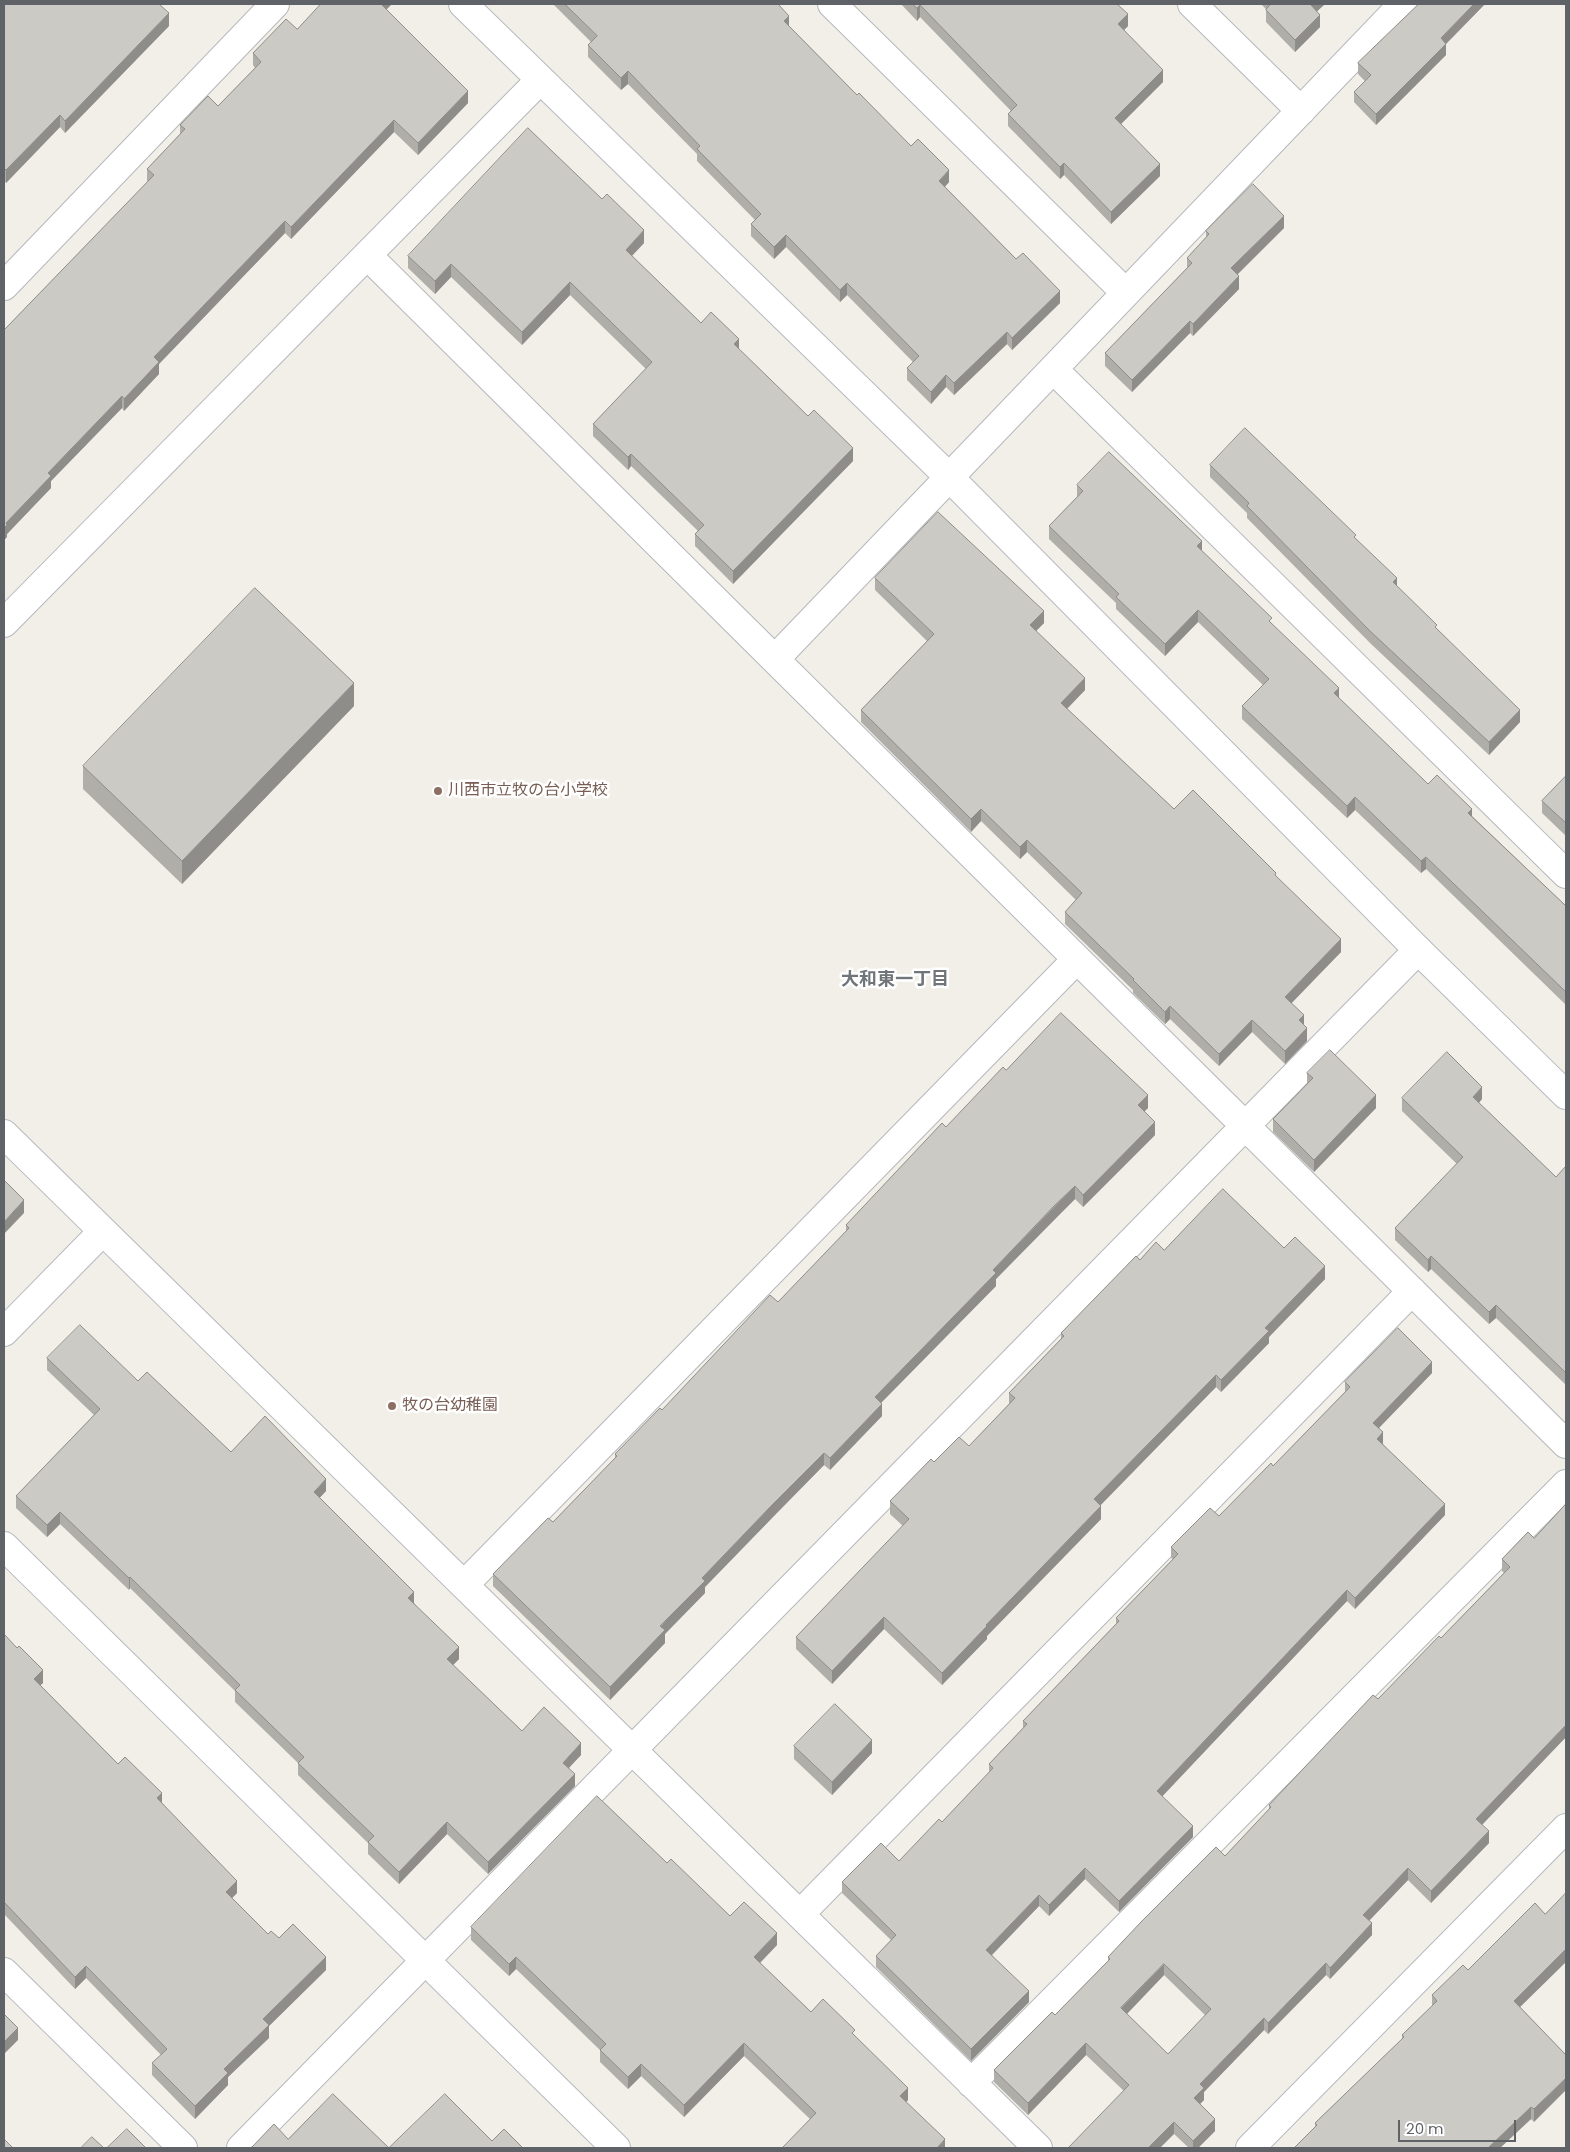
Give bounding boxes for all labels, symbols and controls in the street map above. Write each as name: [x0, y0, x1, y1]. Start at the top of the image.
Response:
place label: 川西市立牧の台小学校: [448, 781, 608, 801]
marker: 川西市立牧の台小学校: [432, 785, 444, 797]
district label: 大和東一丁目: [841, 969, 949, 991]
place label: 牧の台幼稚園: [402, 1396, 498, 1416]
marker: 牧の台幼稚園: [386, 1400, 398, 1412]
scale bar: [1400, 2110, 1518, 2142]
text: 20 m: [1406, 2118, 1444, 2139]

